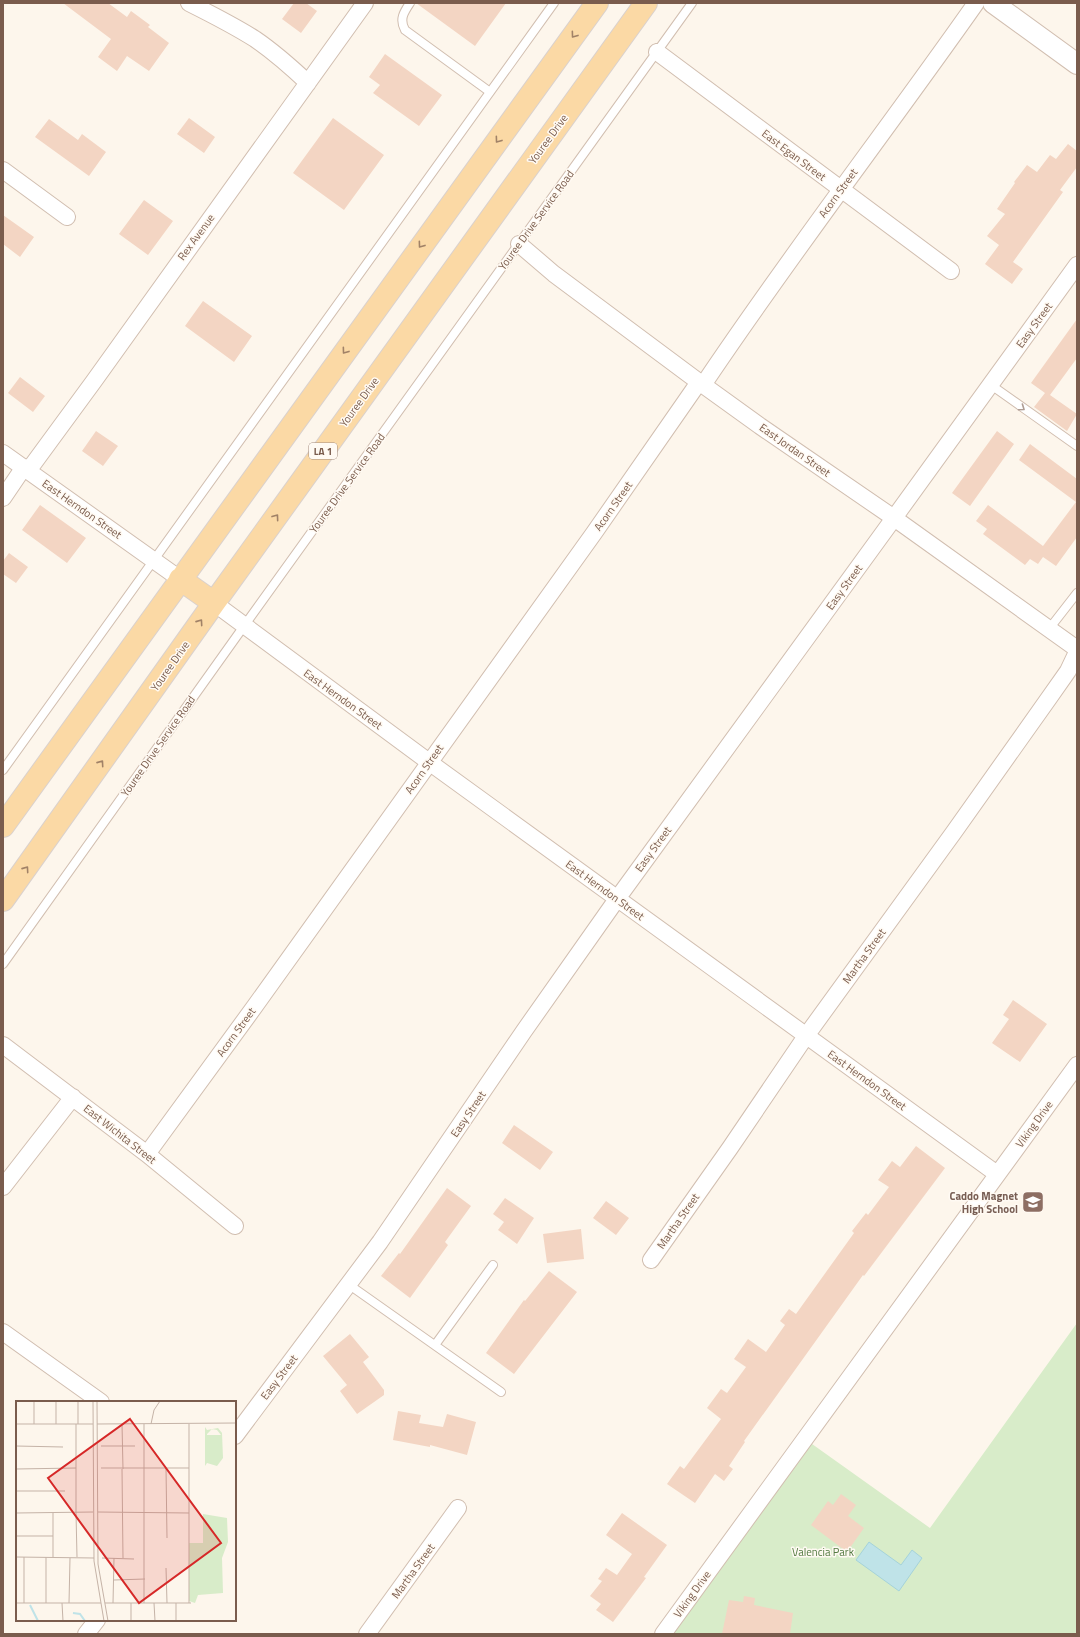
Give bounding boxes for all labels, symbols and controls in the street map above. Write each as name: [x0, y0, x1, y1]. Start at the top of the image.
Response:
one-way arrow: [572, 30, 579, 37]
street label: Youree Drive: [524, 110, 572, 167]
street label: East Egan Street: [759, 126, 830, 185]
one-way arrow: [495, 136, 503, 143]
street label: Acorn Street: [815, 165, 861, 221]
street label: Youree Drive Service Road: [494, 167, 578, 273]
street label: Rex Avenue: [174, 210, 219, 264]
one-way arrow: [419, 241, 426, 248]
street label: Easy Street: [1012, 299, 1056, 351]
one-way arrow: [343, 346, 350, 353]
street label: Youree Drive: [335, 373, 383, 430]
one-way arrow: [1018, 403, 1025, 410]
street label: East Jordan Street: [756, 419, 834, 481]
street label: Youree Drive Service Road: [305, 430, 389, 536]
road number: LA 1: [309, 443, 337, 459]
street label: East Herndon Street: [39, 476, 125, 543]
street label: Acorn Street: [590, 478, 636, 534]
one-way arrow: [271, 514, 278, 521]
street label: Easy Street: [822, 561, 866, 613]
one-way arrow: [195, 620, 202, 627]
street label: Youree Drive: [147, 637, 193, 694]
street label: East Herndon Street: [300, 665, 386, 733]
street label: Youree Drive Service Road: [117, 692, 199, 800]
street label: Acorn Street: [401, 741, 447, 797]
one-way arrow: [96, 760, 103, 767]
street label: Easy Street: [631, 823, 675, 875]
street label: East Herndon Street: [562, 856, 648, 924]
one-way arrow: [21, 866, 28, 873]
street label: Martha Street: [839, 925, 890, 987]
street label: Acorn Street: [213, 1004, 259, 1060]
street label: East Herndon Street: [824, 1046, 910, 1114]
street label: Easy Street: [447, 1088, 489, 1140]
street label: Viking Drive: [1012, 1097, 1057, 1151]
street label: East Wichita Street: [80, 1100, 160, 1168]
place label: Caddo Magnet High School: [949, 1188, 1018, 1217]
school or university icon: Caddo Magnet High School: [1020, 1189, 1046, 1215]
street label: Martha Street: [653, 1190, 703, 1252]
street label: Easy Street: [257, 1351, 301, 1403]
inset map: [16, 1401, 236, 1621]
street label: Martha Street: [388, 1540, 439, 1602]
park label: Valencia Park: [792, 1544, 855, 1560]
street label: Viking Drive: [670, 1567, 715, 1621]

